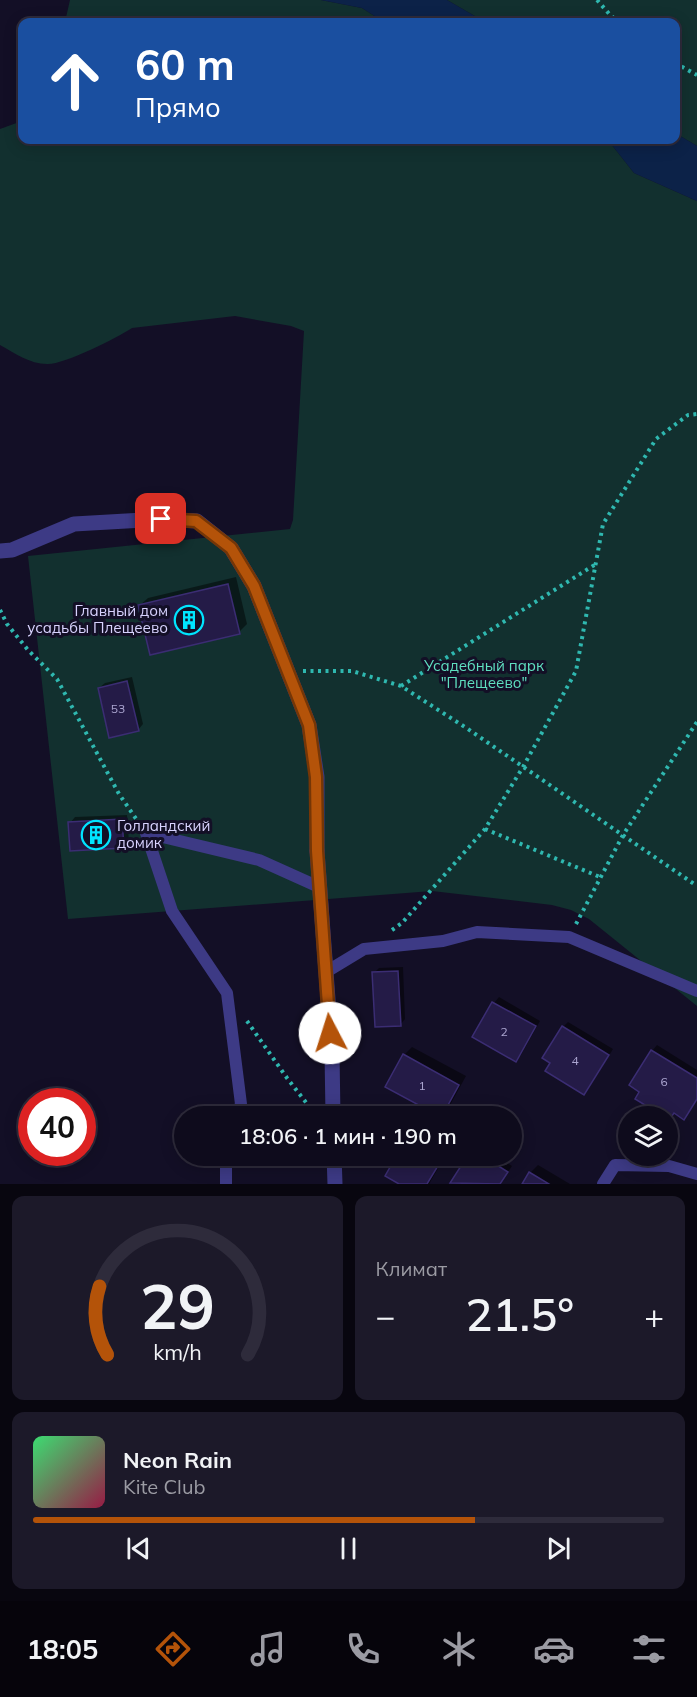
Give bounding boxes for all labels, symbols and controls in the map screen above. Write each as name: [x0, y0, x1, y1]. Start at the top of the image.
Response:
text: 60 m: [135, 38, 235, 91]
icon: ahead: [36, 42, 114, 120]
text: Прямо: [135, 90, 221, 124]
pin: [135, 493, 186, 544]
icon: arrive: [144, 502, 177, 535]
place label: Главный дом усадьбы Плещеево: [27, 601, 168, 637]
building icon: Главный дом усадьбы Плещеево: [173, 604, 205, 636]
park label: Усадебный парк "Плещеево": [423, 656, 545, 692]
house number: 53: [111, 701, 125, 716]
place label: Голландский домик: [117, 816, 210, 852]
building icon: Голландский домик: [80, 819, 112, 851]
position arrow: [298, 1001, 362, 1065]
house number: 2: [500, 1024, 508, 1039]
house number: 4: [571, 1053, 579, 1068]
house number: 6: [660, 1074, 668, 1089]
house number: 1: [418, 1078, 426, 1093]
speed limit sign: 40: [18, 1088, 96, 1166]
map controls: [618, 1106, 678, 1166]
button: layers: [618, 1106, 678, 1166]
text: 18:06 · 1 мин · 190 m: [239, 1122, 457, 1150]
text: Климат: [376, 1256, 447, 1281]
text: 29: [140, 1266, 215, 1345]
text: 21.5°: [465, 1286, 574, 1342]
text: −: [376, 1295, 395, 1336]
text: +: [644, 1295, 664, 1336]
text: km/h: [153, 1338, 201, 1365]
text: Neon Rain: [123, 1446, 232, 1474]
text: Kite Club: [123, 1474, 205, 1499]
icon: previous: [122, 1532, 155, 1565]
icon: pause: [332, 1532, 365, 1565]
icon: next: [542, 1532, 575, 1565]
icon: directions: [152, 1628, 194, 1670]
icon: music: [247, 1628, 289, 1670]
icon: phone: [342, 1628, 384, 1670]
icon: climate: [438, 1628, 480, 1670]
icon: car: [533, 1628, 575, 1670]
icon: filters: [628, 1628, 670, 1670]
text: 18:05: [27, 1632, 98, 1666]

